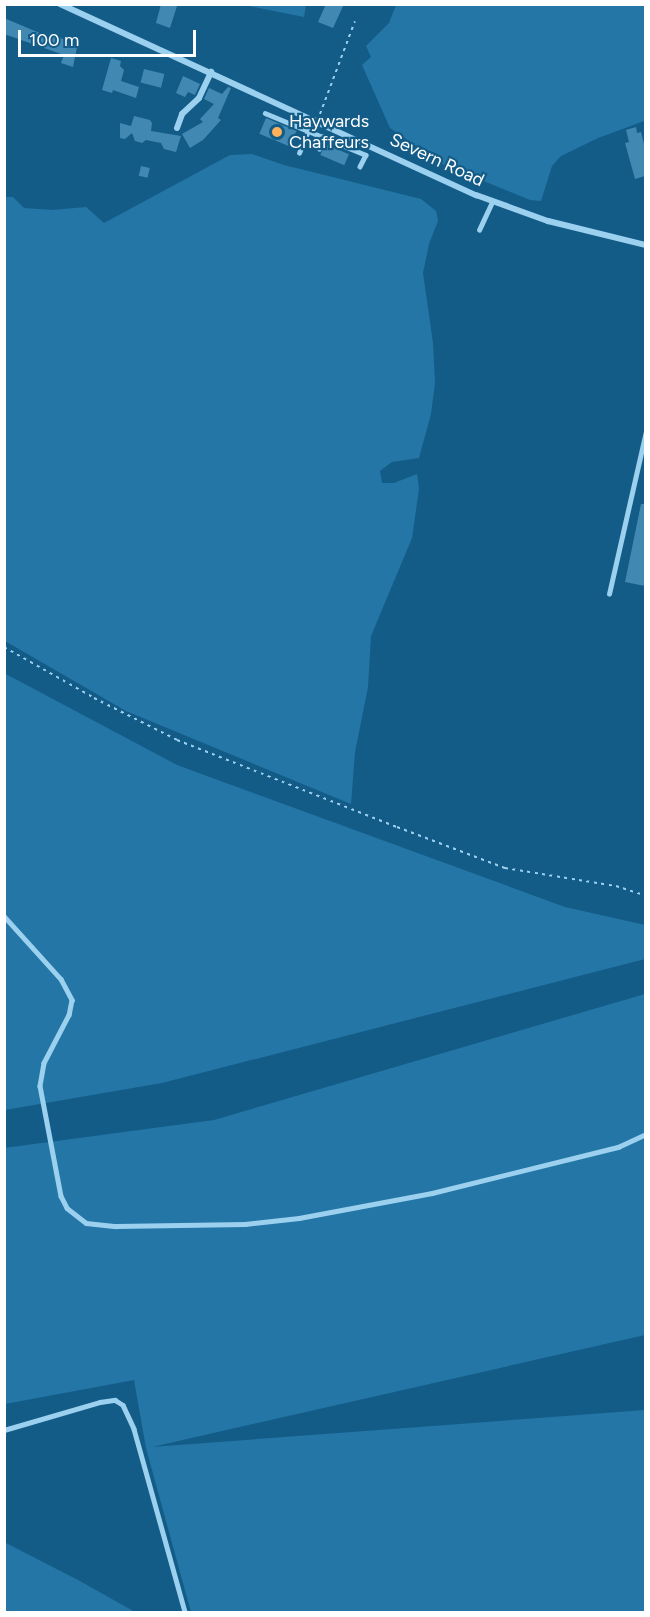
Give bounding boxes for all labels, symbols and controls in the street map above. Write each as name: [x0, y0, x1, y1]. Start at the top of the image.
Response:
scale bar: [21, 18, 200, 56]
text: 100 m: [29, 29, 79, 51]
place label: Haywards Chaffeurs: [289, 111, 369, 154]
marker: Haywards Chaffeurs: [270, 125, 284, 139]
street label: Severn Road: [386, 129, 488, 191]

